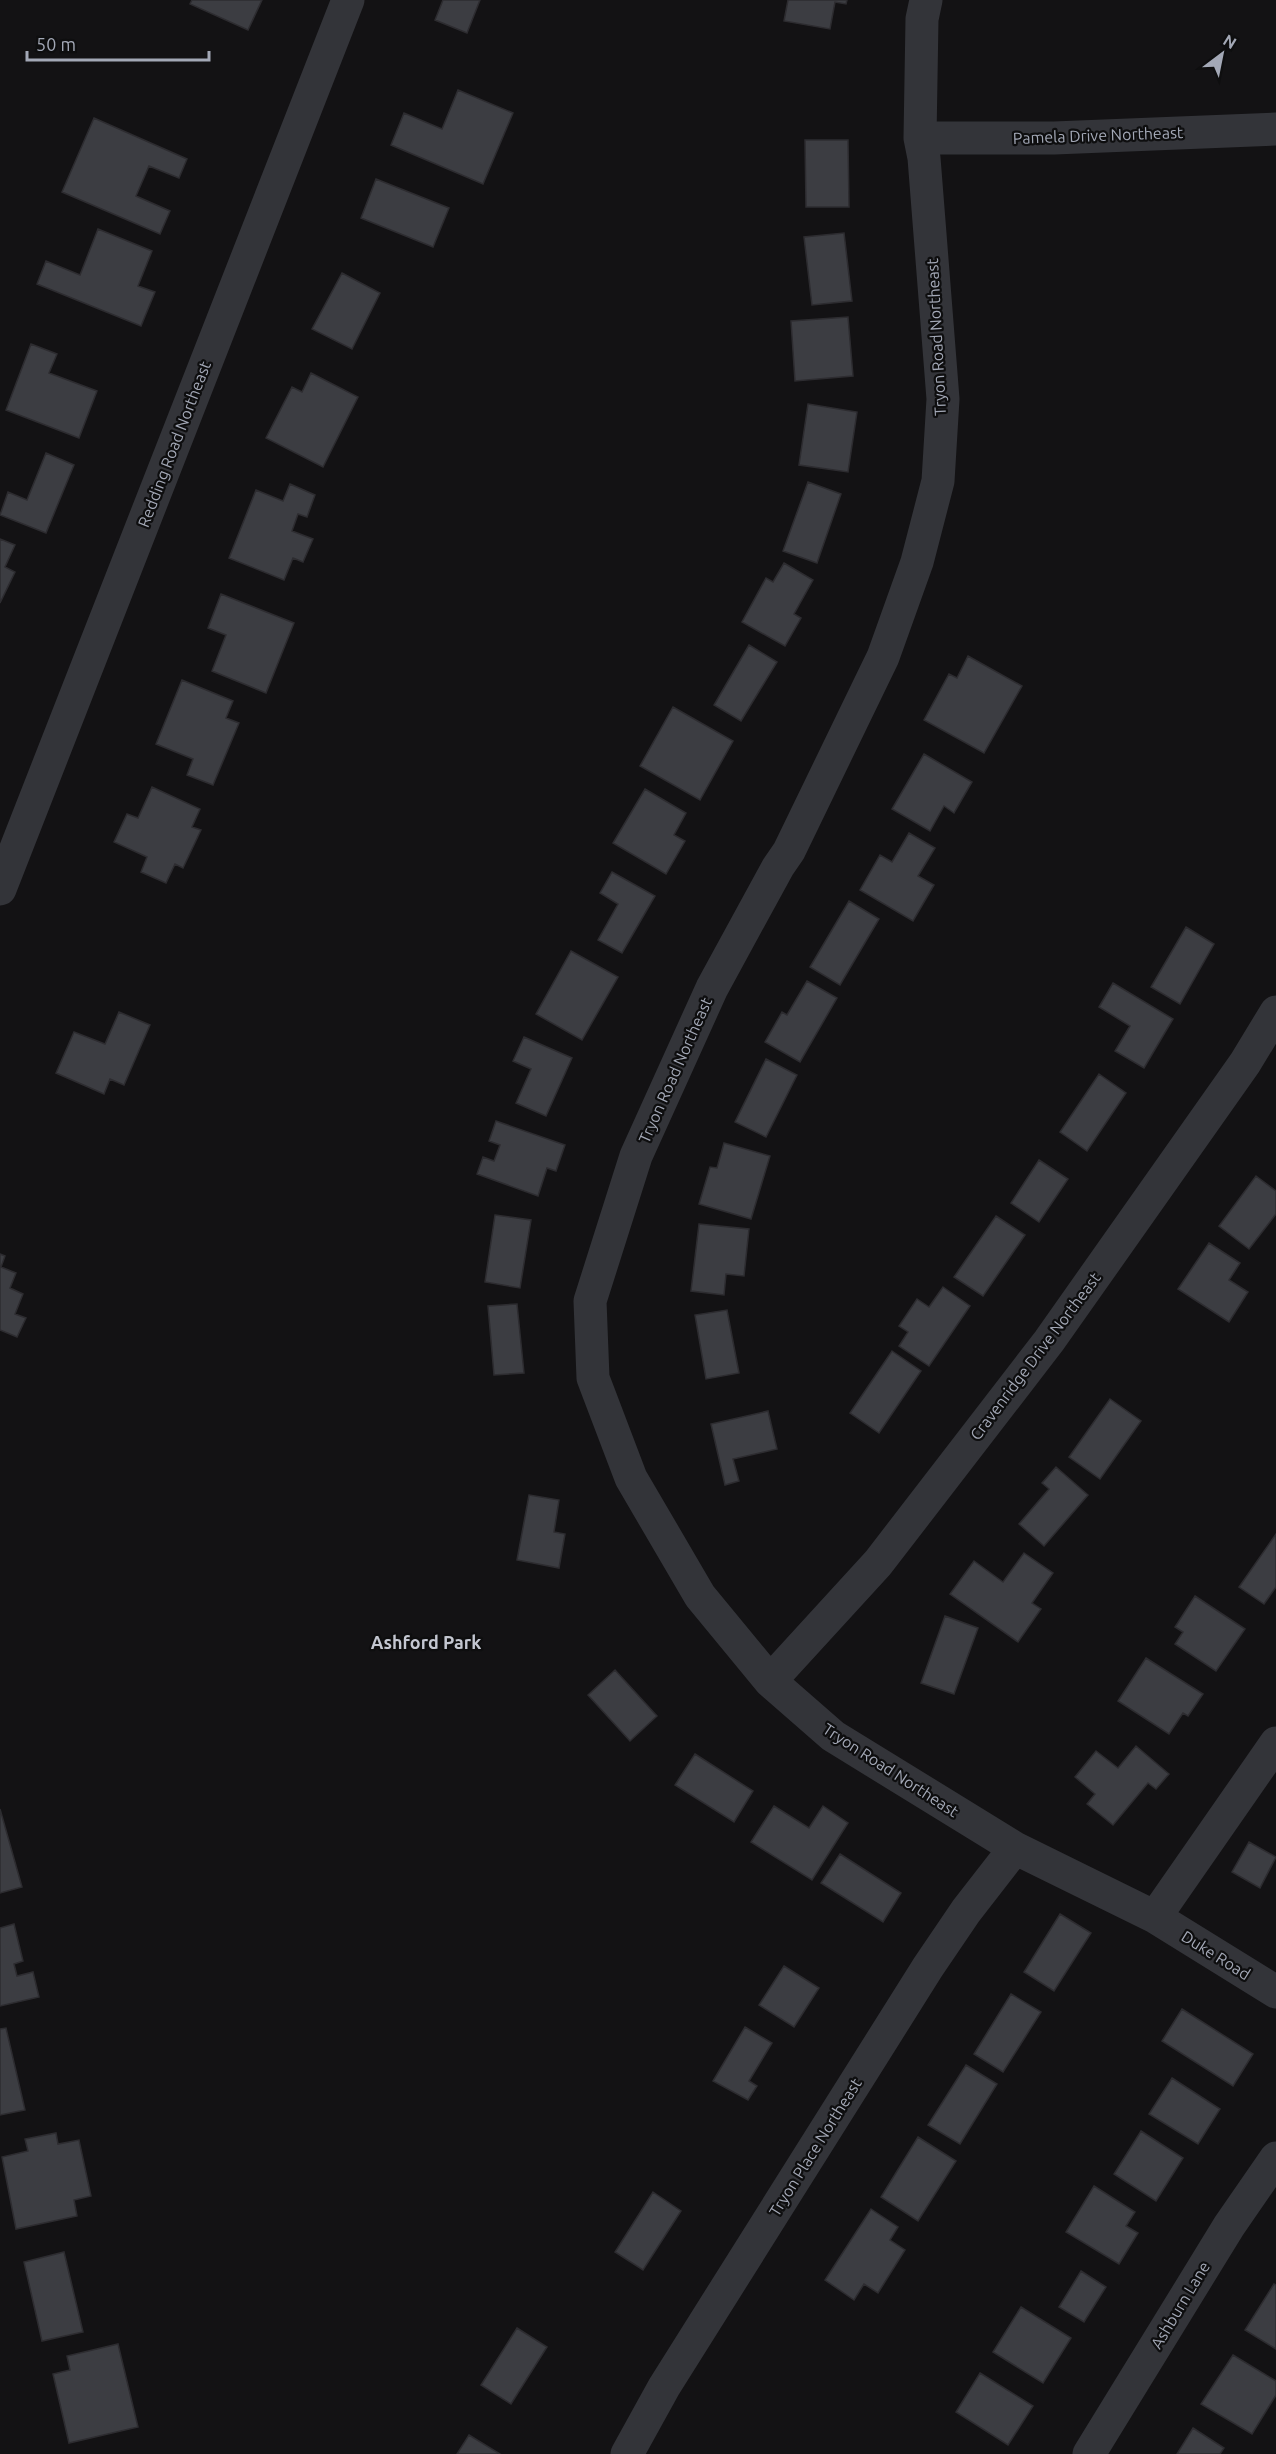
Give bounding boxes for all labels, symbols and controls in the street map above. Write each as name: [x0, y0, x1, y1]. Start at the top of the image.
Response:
scale bar: [27, 24, 208, 62]
north arrow: [1192, 24, 1252, 84]
text: N: [1220, 30, 1240, 52]
text: 50 m: [36, 34, 76, 54]
street label: Pamela Drive Northeast: [1013, 123, 1184, 147]
street label: Tryon Road Northeast: [923, 257, 949, 416]
street label: Redding Road Northeast: [134, 358, 214, 530]
street label: Tryon Road Northeast: [635, 994, 716, 1146]
street label: Cravenridge Drive Northeast: [966, 1268, 1104, 1443]
district label: Ashford Park: [371, 1632, 481, 1652]
street label: Tryon Road Northeast: [820, 1720, 963, 1821]
street label: Duke Road: [1178, 1927, 1254, 1983]
street label: Tryon Place Northeast: [765, 2074, 865, 2219]
street label: Ashburn Lane: [1147, 2258, 1213, 2352]

